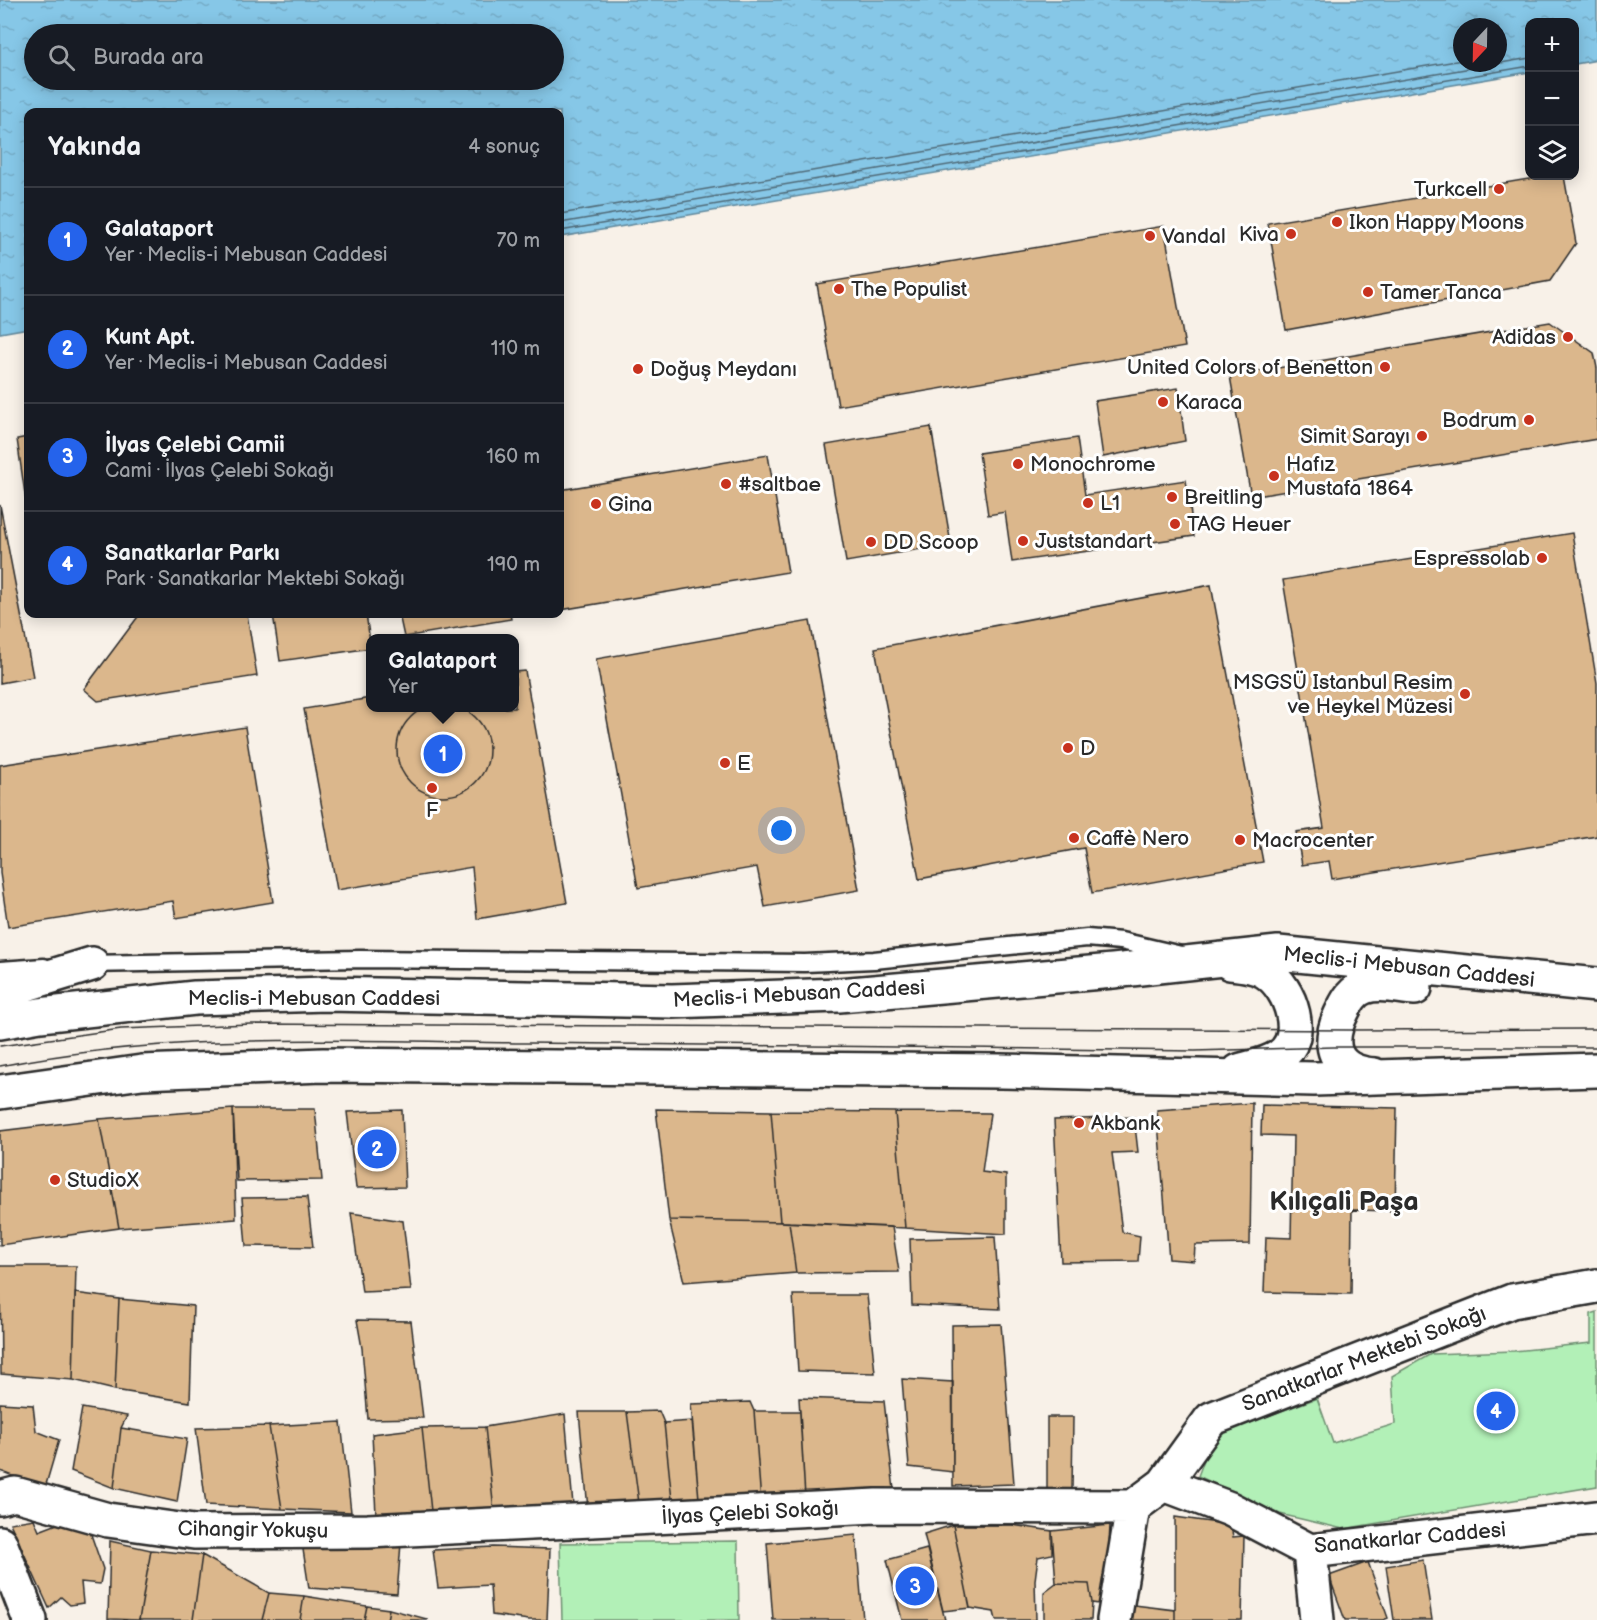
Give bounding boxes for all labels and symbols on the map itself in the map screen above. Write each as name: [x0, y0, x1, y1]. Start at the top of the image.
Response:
north arrow: [1453, 18, 1507, 72]
place label: Turkcell: [1414, 177, 1487, 202]
marker: Turkcell: [1492, 182, 1506, 196]
place label: Ikon Happy Moons: [1349, 210, 1524, 235]
marker: Ikon Happy Moons: [1330, 215, 1344, 229]
place label: Kiva: [1239, 222, 1279, 247]
place label: Vandal: [1162, 224, 1226, 249]
marker: Kiva: [1284, 227, 1298, 241]
marker: Vandal: [1143, 229, 1157, 243]
place label: The Populist: [851, 277, 968, 302]
place label: Tamer Tanca: [1380, 280, 1502, 305]
marker: The Populist: [832, 282, 846, 296]
marker: Tamer Tanca: [1361, 285, 1375, 299]
place label: Adidas: [1492, 325, 1556, 350]
marker: Adidas: [1561, 330, 1575, 344]
place label: United Colors of Benetton: [1127, 355, 1373, 380]
place label: Doğuş Meydanı: [650, 357, 797, 382]
marker: United Colors of Benetton: [1378, 360, 1392, 374]
marker: Doğuş Meydanı: [631, 362, 645, 376]
place label: Karaca: [1175, 390, 1242, 415]
marker: Karaca: [1156, 395, 1170, 409]
place label: Bodrum: [1442, 408, 1517, 433]
marker: Bodrum: [1522, 413, 1536, 427]
place label: Simit Sarayı: [1300, 424, 1410, 449]
marker: Simit Sarayı: [1415, 429, 1429, 443]
place label: Monochrome: [1030, 452, 1156, 477]
place label: Hafız Mustafa 1864: [1286, 452, 1413, 501]
marker: Monochrome: [1011, 457, 1025, 471]
marker: Hafız Mustafa 1864: [1267, 469, 1281, 483]
place label: #saltbae: [738, 472, 821, 497]
marker: #saltbae: [719, 477, 733, 491]
place label: Breitling: [1184, 485, 1263, 510]
marker: Breitling: [1165, 490, 1179, 504]
place label: L1: [1100, 491, 1120, 516]
place label: Gina: [608, 492, 652, 517]
marker: L1: [1081, 496, 1095, 510]
marker: Gina: [589, 497, 603, 511]
place label: TAG Heuer: [1187, 512, 1291, 537]
marker: TAG Heuer: [1168, 517, 1182, 531]
place label: Juststandart: [1035, 529, 1153, 554]
place label: DD Scoop: [883, 530, 979, 555]
marker: Juststandart: [1016, 534, 1030, 548]
marker: DD Scoop: [864, 535, 878, 549]
place label: Espressolab: [1413, 546, 1530, 571]
marker: Espressolab: [1535, 551, 1549, 565]
place label: MSGSÜ Istanbul Resim ve Heykel Müzesi: [1233, 670, 1453, 719]
marker: MSGSÜ Istanbul Resim ve Heykel Müzesi: [1458, 687, 1472, 701]
pin: 1: [424, 732, 462, 777]
place label: D: [1080, 736, 1095, 761]
marker: D: [1061, 741, 1075, 755]
place label: E: [737, 751, 751, 776]
marker: E: [718, 756, 732, 770]
marker: F: [425, 781, 439, 795]
place label: F: [426, 798, 439, 823]
your location: [767, 816, 796, 845]
place label: Caffè Nero: [1086, 826, 1189, 851]
place label: Macrocenter: [1252, 828, 1374, 853]
marker: Caffè Nero: [1067, 831, 1081, 845]
marker: Macrocenter: [1233, 833, 1247, 847]
street label: Meclis-i Mebusan Caddesi: [1282, 941, 1536, 993]
street label: Meclis-i Mebusan Caddesi: [672, 975, 926, 1013]
street label: Meclis-i Mebusan Caddesi: [188, 986, 440, 1011]
place label: Akbank: [1091, 1111, 1161, 1136]
marker: Akbank: [1072, 1116, 1086, 1130]
pin: 2: [358, 1126, 397, 1172]
place label: StudioX: [67, 1168, 139, 1193]
marker: StudioX: [48, 1173, 62, 1187]
district label: Kılıçali Paşa: [1269, 1186, 1419, 1218]
street label: Sanatkarlar Mektebi Sokağı: [1239, 1301, 1489, 1417]
pin: 4: [1476, 1388, 1516, 1434]
street label: İlyas Çelebi Sokağı: [661, 1496, 839, 1530]
street label: Cihangir Yokuşu: [177, 1516, 329, 1544]
street label: Sanatkarlar Caddesi: [1313, 1517, 1507, 1559]
pin: 3: [896, 1564, 934, 1608]

